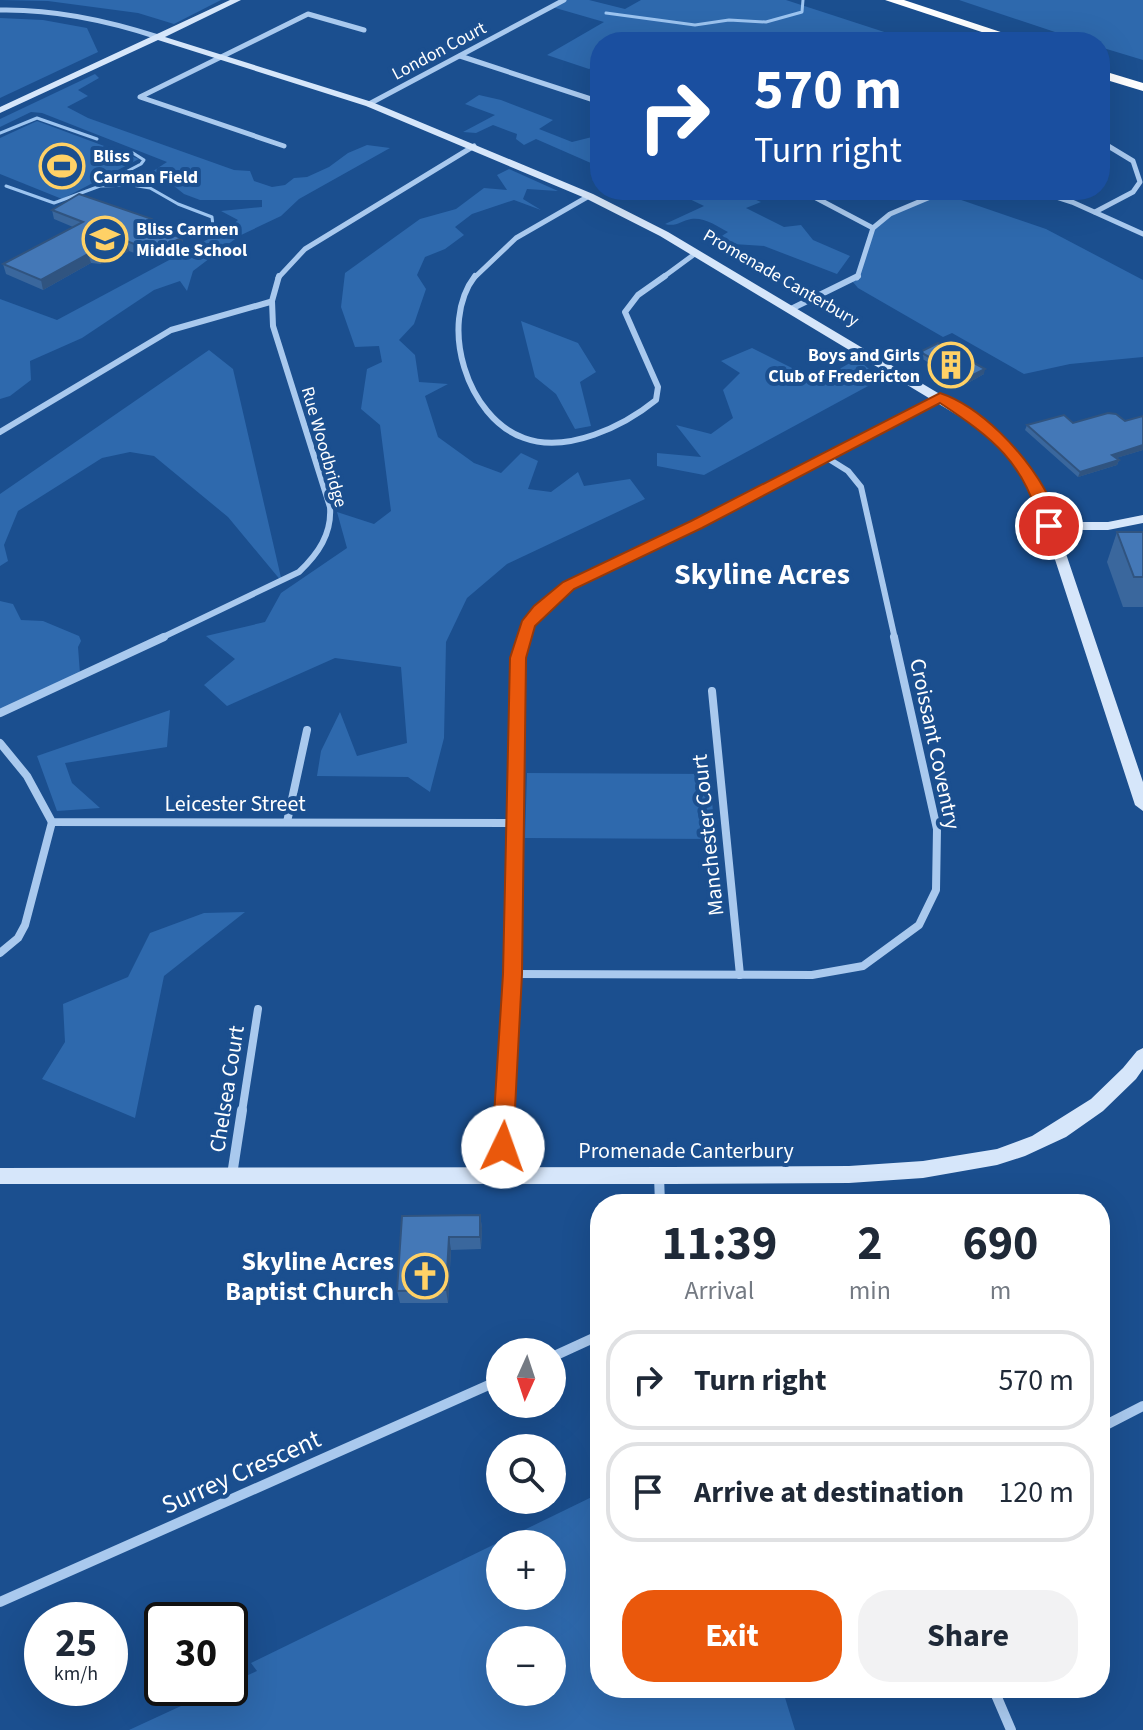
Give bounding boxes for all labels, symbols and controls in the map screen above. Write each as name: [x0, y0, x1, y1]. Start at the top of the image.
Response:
street label: London Court: [387, 16, 491, 86]
text: 570 m: [754, 51, 902, 130]
icon: right: [622, 64, 726, 168]
text: Turn right: [754, 125, 902, 176]
sports icon: Bliss Carman Field: [38, 142, 86, 190]
place label: Bliss Carman Field: [93, 144, 198, 190]
school or university icon: Bliss Carmen Middle School: [81, 215, 129, 263]
place label: Bliss Carmen Middle School: [136, 217, 247, 263]
street label: Promenade Canterbury: [698, 223, 864, 333]
building icon: Boys and Girls Club of Fredericton: [927, 341, 975, 389]
place label: Boys and Girls Club of Fredericton: [768, 343, 920, 389]
street label: Rue Woodbridge: [295, 384, 353, 510]
pin: [1015, 492, 1083, 560]
icon: arrive: [1027, 504, 1071, 548]
district label: Skyline Acres: [674, 553, 850, 596]
street label: Croissant Coventry: [901, 655, 969, 833]
street label: Manchester Court: [684, 752, 732, 917]
street label: Leicester Street: [164, 788, 306, 820]
street label: Chelsea Court: [201, 1023, 253, 1155]
position arrow: [461, 1105, 545, 1189]
street label: Promenade Canterbury: [578, 1135, 794, 1167]
text: 11:39: [661, 1210, 777, 1278]
text: 2: [857, 1210, 883, 1278]
text: 690: [962, 1210, 1038, 1278]
place label: Skyline Acres Baptist Church: [225, 1243, 394, 1310]
church icon: Skyline Acres Baptist Church: [401, 1252, 449, 1300]
text: Arrival: [684, 1272, 754, 1309]
text: min: [849, 1272, 891, 1309]
text: m: [990, 1272, 1011, 1309]
north arrow: [486, 1338, 566, 1418]
map controls: [486, 1338, 566, 1706]
icon: right: [626, 1358, 670, 1402]
text: Turn right: [694, 1359, 826, 1402]
text: 570 m: [998, 1359, 1074, 1402]
street label: Surrey Crescent: [155, 1420, 327, 1524]
button: search: [486, 1434, 566, 1514]
icon: arrive: [626, 1470, 670, 1514]
text: Arrive at destination: [694, 1471, 964, 1514]
text: 120 m: [998, 1471, 1074, 1514]
button: +: [486, 1530, 566, 1610]
button: Exit: [622, 1590, 842, 1682]
button: Share: [858, 1590, 1078, 1682]
speed limit sign: 30: [144, 1602, 248, 1706]
text: 25: [55, 1615, 97, 1672]
button: −: [486, 1626, 566, 1706]
text: km/h: [54, 1660, 98, 1688]

